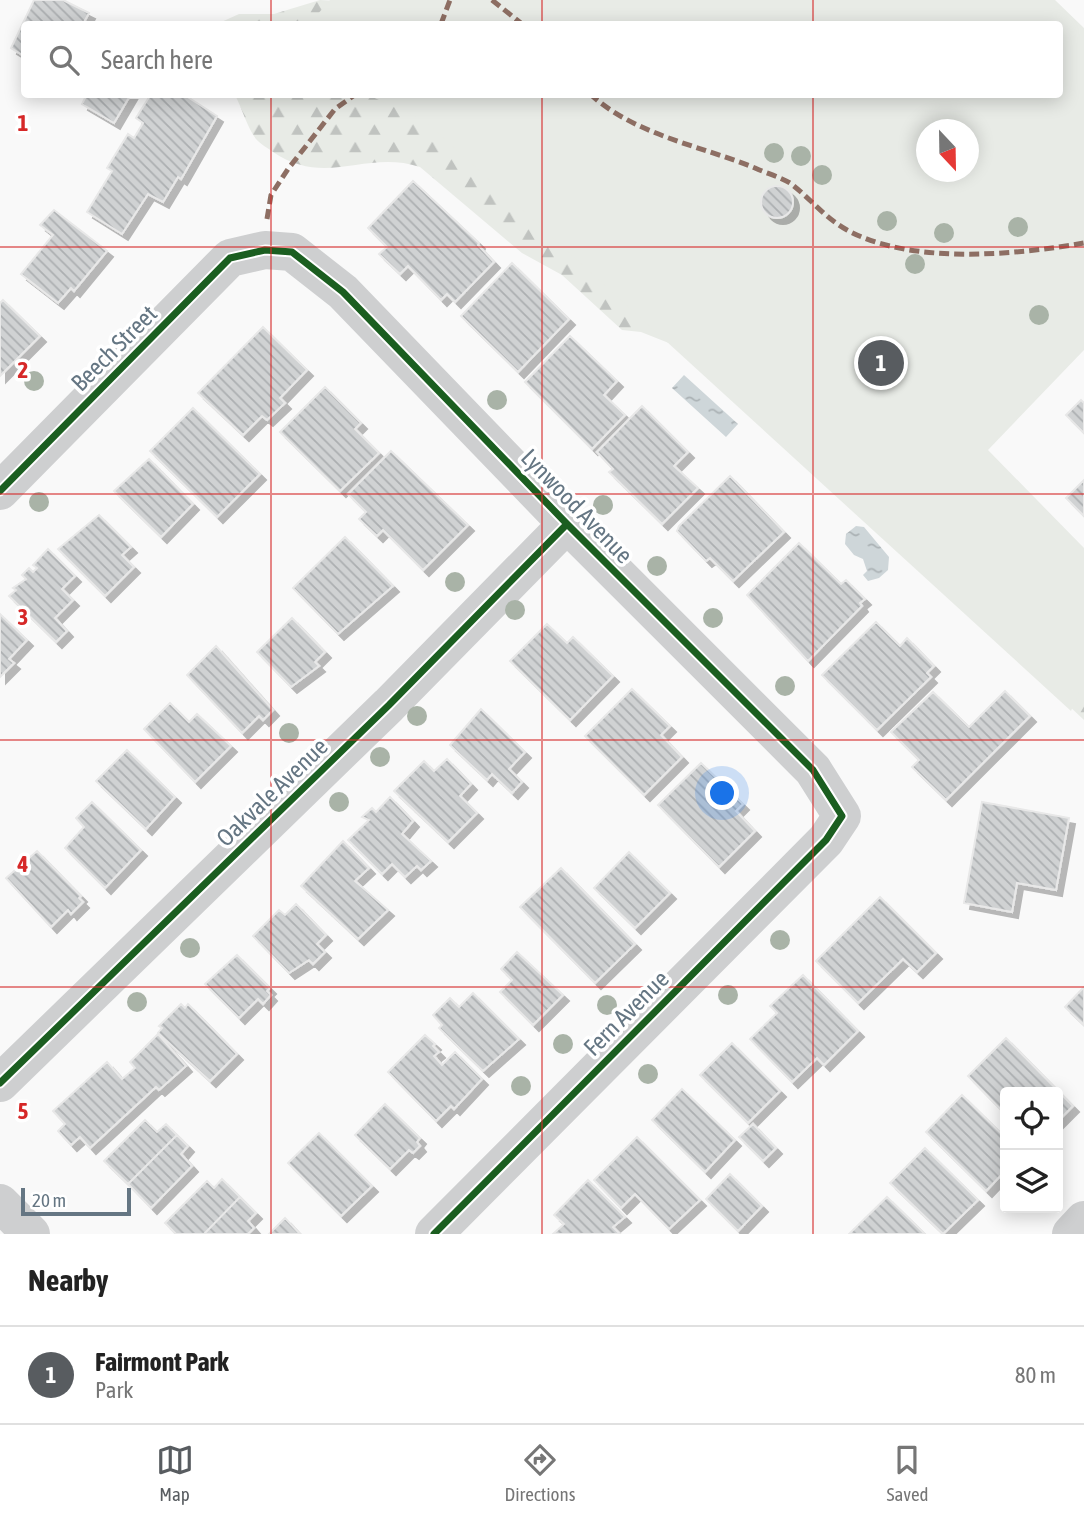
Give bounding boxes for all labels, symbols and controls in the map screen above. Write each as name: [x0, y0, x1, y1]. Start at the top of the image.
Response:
search box: [21, 21, 1063, 98]
icon: search: [45, 41, 83, 79]
text: Search here: [101, 45, 213, 75]
text: 1: [18, 110, 29, 136]
north arrow: [916, 119, 979, 182]
street label: Beech Street: [66, 300, 162, 396]
pin: 1: [858, 337, 904, 389]
text: 2: [18, 357, 28, 383]
street label: Lynwood Avenue: [516, 443, 638, 569]
text: 3: [18, 604, 28, 630]
street label: Oakvale Avenue: [211, 733, 333, 851]
your location: [705, 776, 739, 810]
text: 4: [17, 851, 29, 877]
street label: Fern Avenue: [578, 965, 674, 1061]
map controls: [1000, 1087, 1063, 1213]
button: locate: [1000, 1087, 1063, 1150]
text: 5: [18, 1098, 29, 1124]
button: layers: [1000, 1150, 1063, 1213]
scale bar: [21, 1185, 131, 1217]
text: 20 m: [32, 1189, 66, 1211]
text: Nearby: [28, 1263, 108, 1297]
text: Fairmont Park: [95, 1347, 229, 1377]
text: 1: [46, 1362, 56, 1388]
text: 80 m: [1015, 1362, 1056, 1388]
text: Park: [95, 1377, 133, 1403]
tab: Map: [156, 1441, 194, 1505]
tab: Directions: [505, 1441, 575, 1505]
tab: Saved: [886, 1441, 928, 1505]

